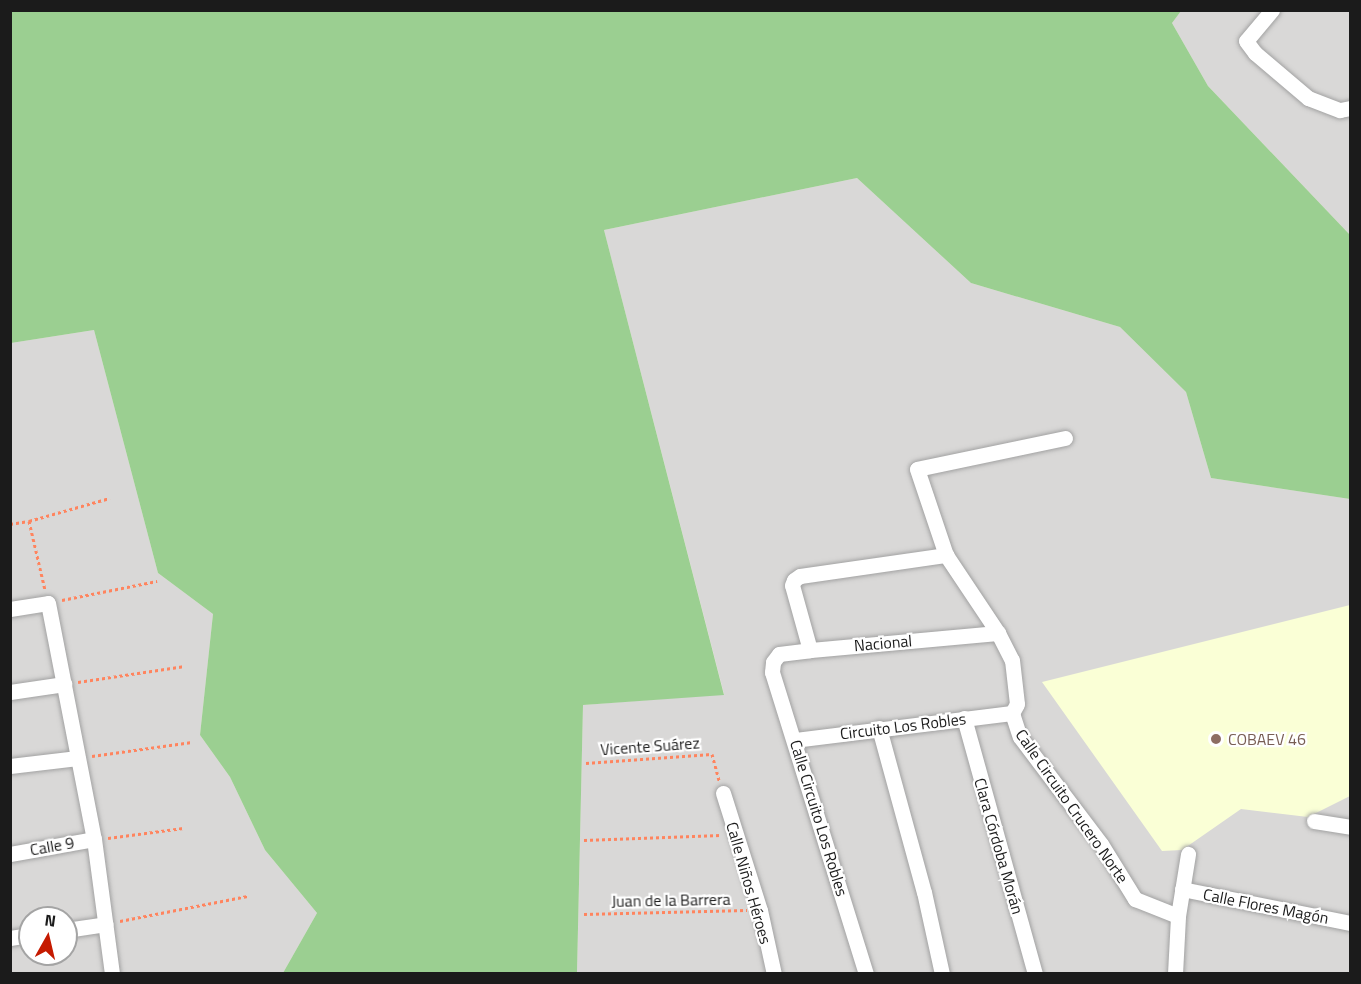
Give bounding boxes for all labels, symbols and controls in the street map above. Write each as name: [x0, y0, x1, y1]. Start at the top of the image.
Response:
street label: Nacional: [853, 631, 913, 655]
street label: Circuito Los Robles: [839, 709, 967, 743]
street label: Calle Circuito Crucero Norte: [1012, 725, 1132, 887]
place label: COBAEV 46: [1228, 729, 1306, 749]
marker: COBAEV 46: [1209, 732, 1223, 746]
street label: Vicente Suárez: [600, 733, 700, 759]
street label: Calle Circuito Los Robles: [786, 737, 852, 899]
street label: Clara Córdoba Morán: [970, 776, 1028, 916]
street label: Calle Niños Héroes: [722, 820, 776, 946]
street label: Calle 9: [28, 833, 76, 859]
street label: Calle Flores Magón: [1202, 884, 1330, 928]
street label: Juan de la Barrera: [611, 889, 731, 911]
north arrow: [18, 906, 78, 966]
text: N: [43, 908, 57, 933]

